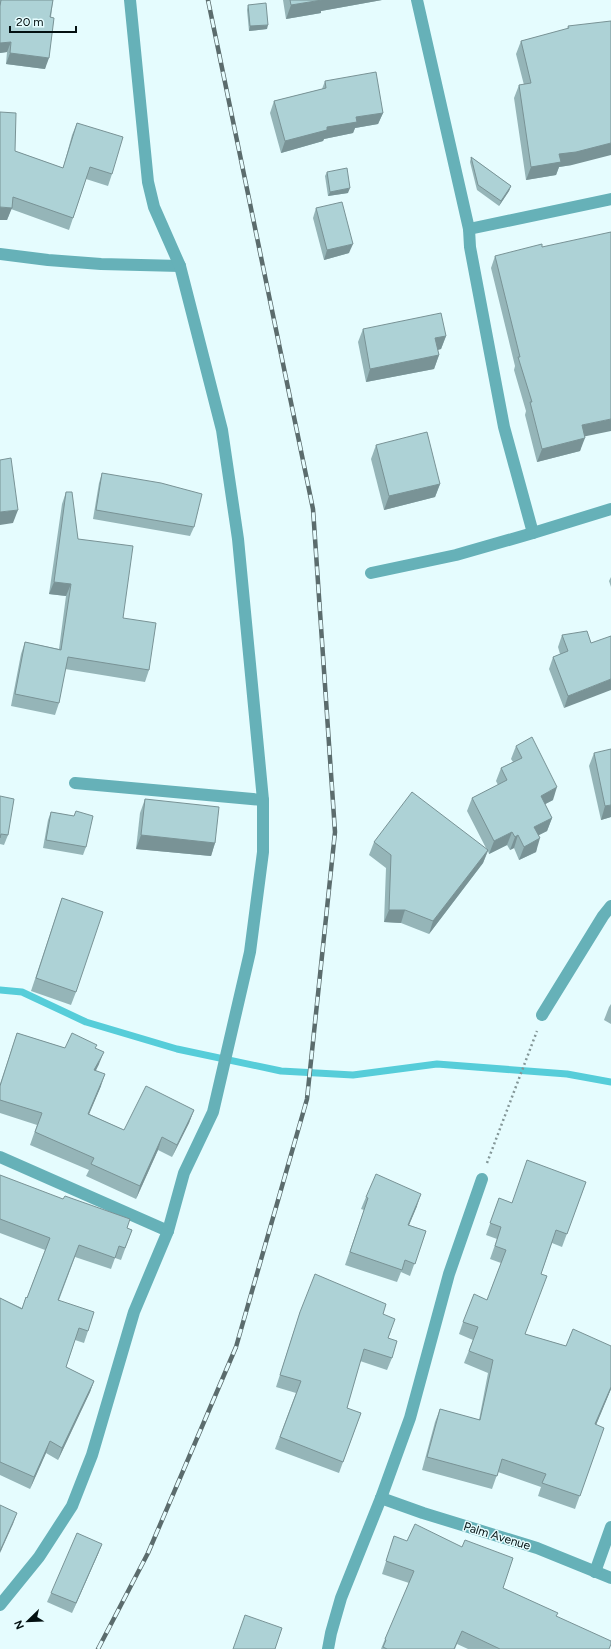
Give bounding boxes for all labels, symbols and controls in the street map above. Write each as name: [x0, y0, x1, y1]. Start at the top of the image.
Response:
scale bar: [10, 8, 76, 34]
text: 20 m: [16, 15, 44, 29]
street label: Palm Avenue: [462, 1519, 533, 1553]
north arrow: [8, 1601, 48, 1641]
text: N: [12, 1618, 27, 1631]

